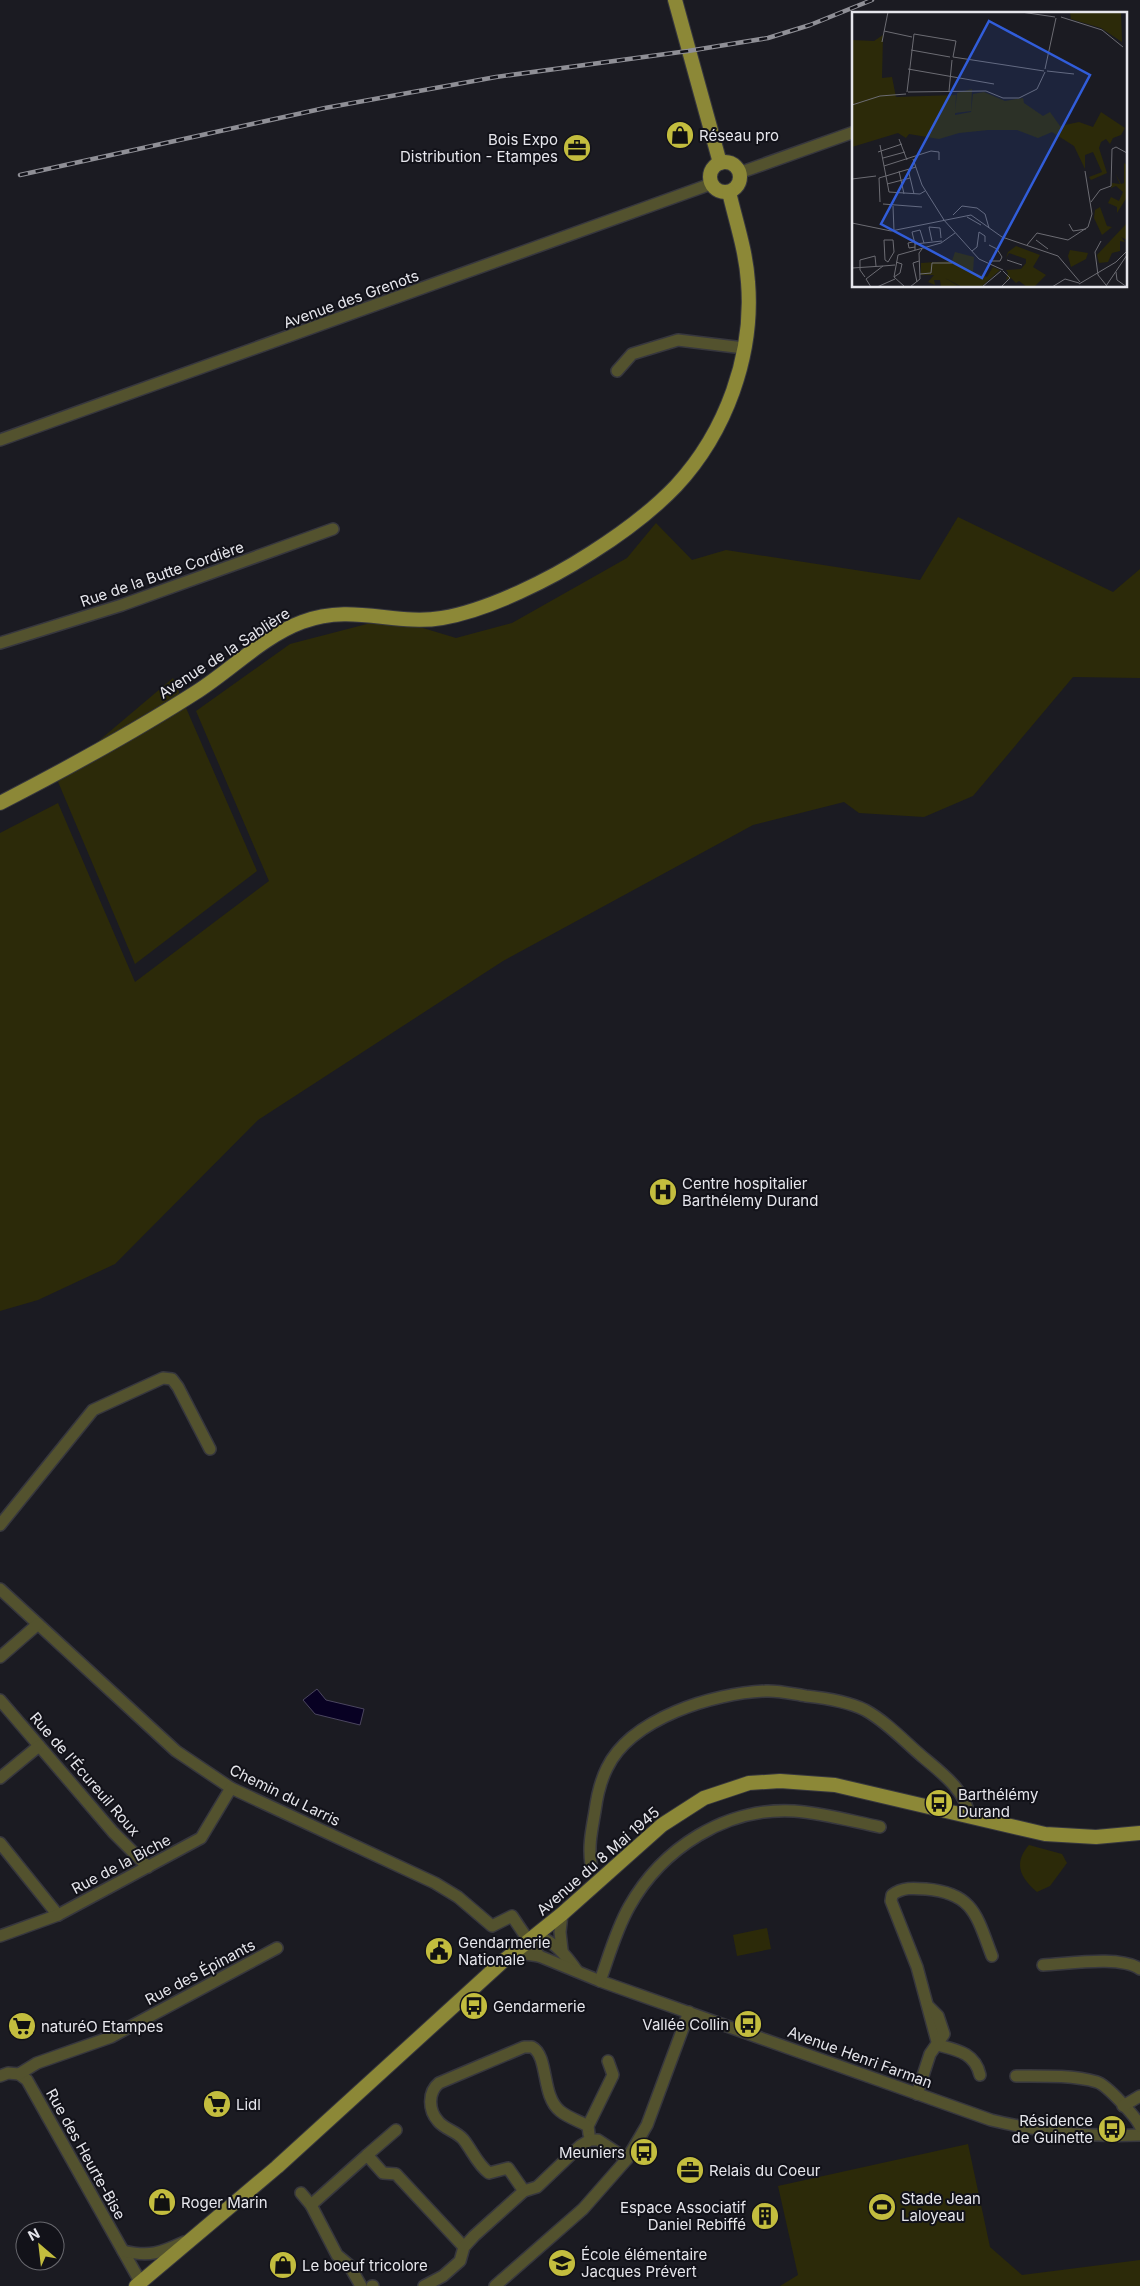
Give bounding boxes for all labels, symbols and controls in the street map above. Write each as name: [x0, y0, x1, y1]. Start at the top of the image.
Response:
inset map: [852, 12, 1128, 288]
shop icon: Réseau pro: [665, 120, 695, 150]
place label: Réseau pro: [699, 126, 779, 145]
place label: Bois Expo Distribution - Etampes: [400, 130, 558, 166]
office icon: Bois Expo Distribution - Etampes: [562, 133, 592, 163]
street label: Avenue des Grenots: [281, 266, 421, 332]
street label: Rue de la Butte Cordière: [78, 537, 246, 611]
street label: Avenue de la Sablière: [155, 603, 293, 703]
place label: Centre hospitalier Barthélemy Durand: [682, 1174, 818, 1210]
hospital icon: Centre hospitalier Barthélemy Durand: [648, 1177, 678, 1207]
street label: Rue de l'Écureuil Roux: [26, 1708, 144, 1840]
street label: Chemin du Larris: [226, 1760, 344, 1830]
place label: Barthélémy Durand: [958, 1785, 1039, 1821]
bus stop icon: Barthélémy Durand: [924, 1788, 954, 1818]
street label: Avenue du 8 Mai 1945: [533, 1802, 663, 1920]
street label: Rue de la Biche: [68, 1830, 174, 1898]
place label: Gendarmerie Nationale: [458, 1933, 550, 1969]
street label: Rue des Épinants: [142, 1935, 258, 2009]
public building icon: Gendarmerie Nationale: [424, 1936, 454, 1966]
bus stop icon: Gendarmerie: [459, 1991, 489, 2021]
place label: Gendarmerie: [493, 1997, 585, 2016]
bus stop icon: Vallée Collin: [733, 2009, 763, 2039]
supermarket icon: naturéO Etampes: [7, 2011, 37, 2041]
place label: Vallée Collin: [642, 2015, 729, 2034]
place label: naturéO Etampes: [41, 2017, 163, 2036]
street label: Avenue Henri Farman: [785, 2022, 935, 2092]
street label: Rue des Heurte-Bise: [42, 2085, 130, 2223]
supermarket icon: Lidl: [202, 2089, 232, 2119]
place label: Lidl: [236, 2095, 261, 2114]
place label: Résidence de Guinette: [1012, 2111, 1093, 2147]
bus stop icon: Résidence de Guinette: [1097, 2114, 1127, 2144]
bus stop icon: Meuniers: [629, 2137, 659, 2167]
place label: Meuniers: [559, 2143, 625, 2162]
office icon: Relais du Coeur: [675, 2155, 705, 2185]
place label: Relais du Coeur: [709, 2161, 821, 2180]
shop icon: Roger Marin: [147, 2187, 177, 2217]
place label: Stade Jean Laloyeau: [901, 2189, 981, 2225]
sports icon: Stade Jean Laloyeau: [867, 2192, 897, 2222]
place label: Roger Marin: [181, 2193, 268, 2212]
place label: Espace Associatif Daniel Rebiffé: [620, 2198, 746, 2234]
building icon: Espace Associatif Daniel Rebiffé: [750, 2201, 780, 2231]
north arrow: [15, 2221, 65, 2271]
text: N: [25, 2224, 42, 2244]
place label: École élémentaire Jacques Prévert: [581, 2245, 707, 2281]
school or university icon: École élémentaire Jacques Prévert: [547, 2248, 577, 2278]
shop icon: Le boeuf tricolore: [268, 2250, 298, 2280]
place label: Le boeuf tricolore: [302, 2256, 428, 2275]

